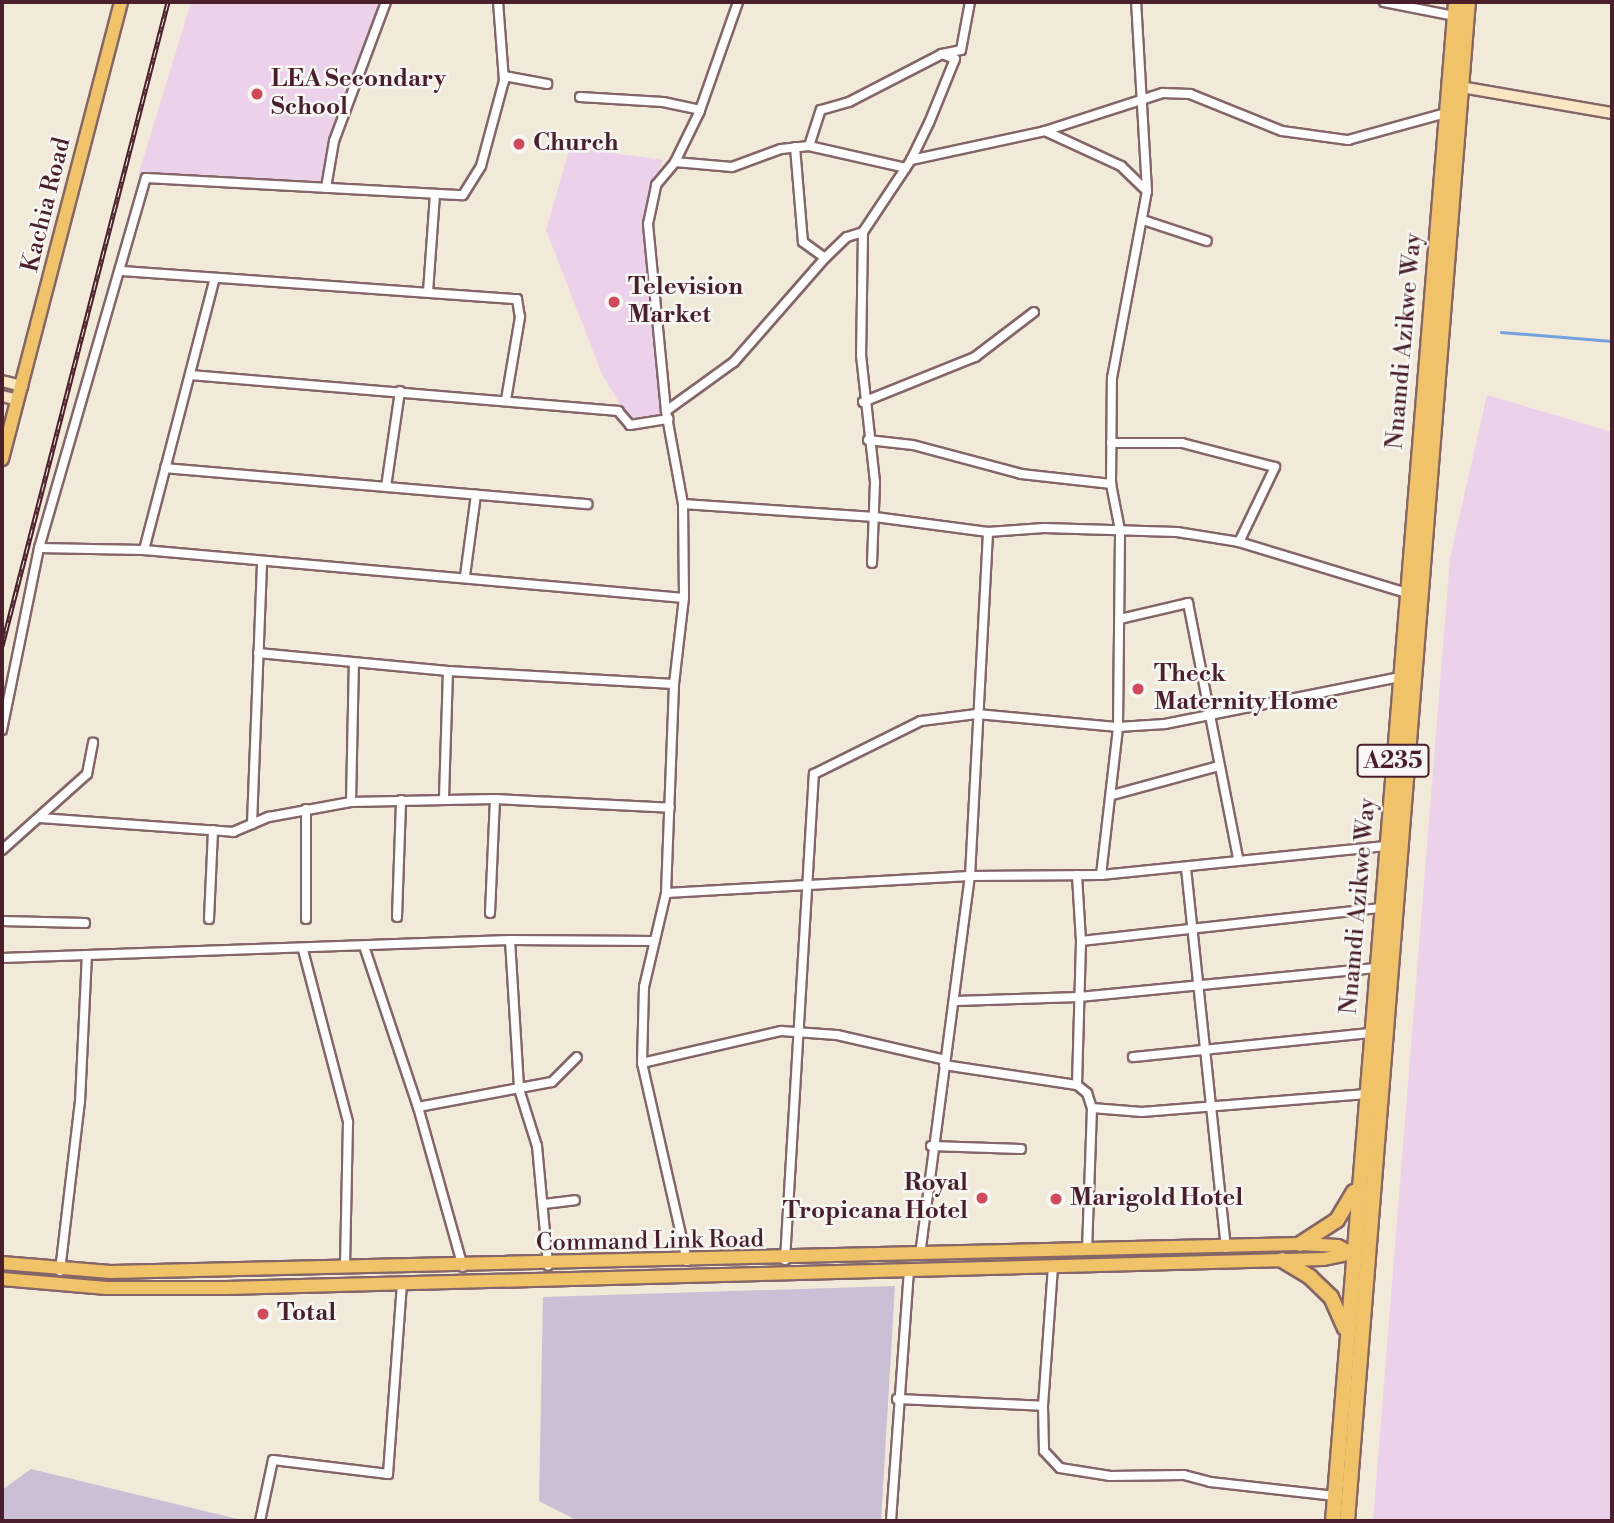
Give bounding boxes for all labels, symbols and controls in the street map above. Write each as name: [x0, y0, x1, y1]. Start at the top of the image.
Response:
place label: LEA Secondary School: [271, 66, 446, 122]
marker: LEA Secondary School: [249, 86, 265, 102]
place label: Church: [533, 130, 619, 158]
street label: Kachia Road: [16, 135, 78, 275]
marker: Church: [511, 136, 527, 152]
street label: Nnamdi Azikwe Way: [1381, 231, 1429, 451]
place label: Television Market: [628, 274, 743, 330]
marker: Television Market: [606, 294, 622, 310]
place label: Theck Maternity Home: [1154, 661, 1338, 717]
marker: Theck Maternity Home: [1128, 679, 1148, 699]
road number: A235: [1356, 741, 1430, 780]
street label: Nnamdi Azikwe Way: [1335, 796, 1383, 1016]
place label: Royal Tropicana Hotel: [783, 1170, 968, 1226]
place label: Marigold Hotel: [1070, 1185, 1243, 1213]
marker: Royal Tropicana Hotel: [974, 1190, 990, 1206]
marker: Marigold Hotel: [1048, 1191, 1064, 1207]
street label: Command Link Road: [536, 1226, 764, 1258]
place label: Total: [277, 1300, 336, 1328]
marker: Total: [255, 1306, 271, 1322]

